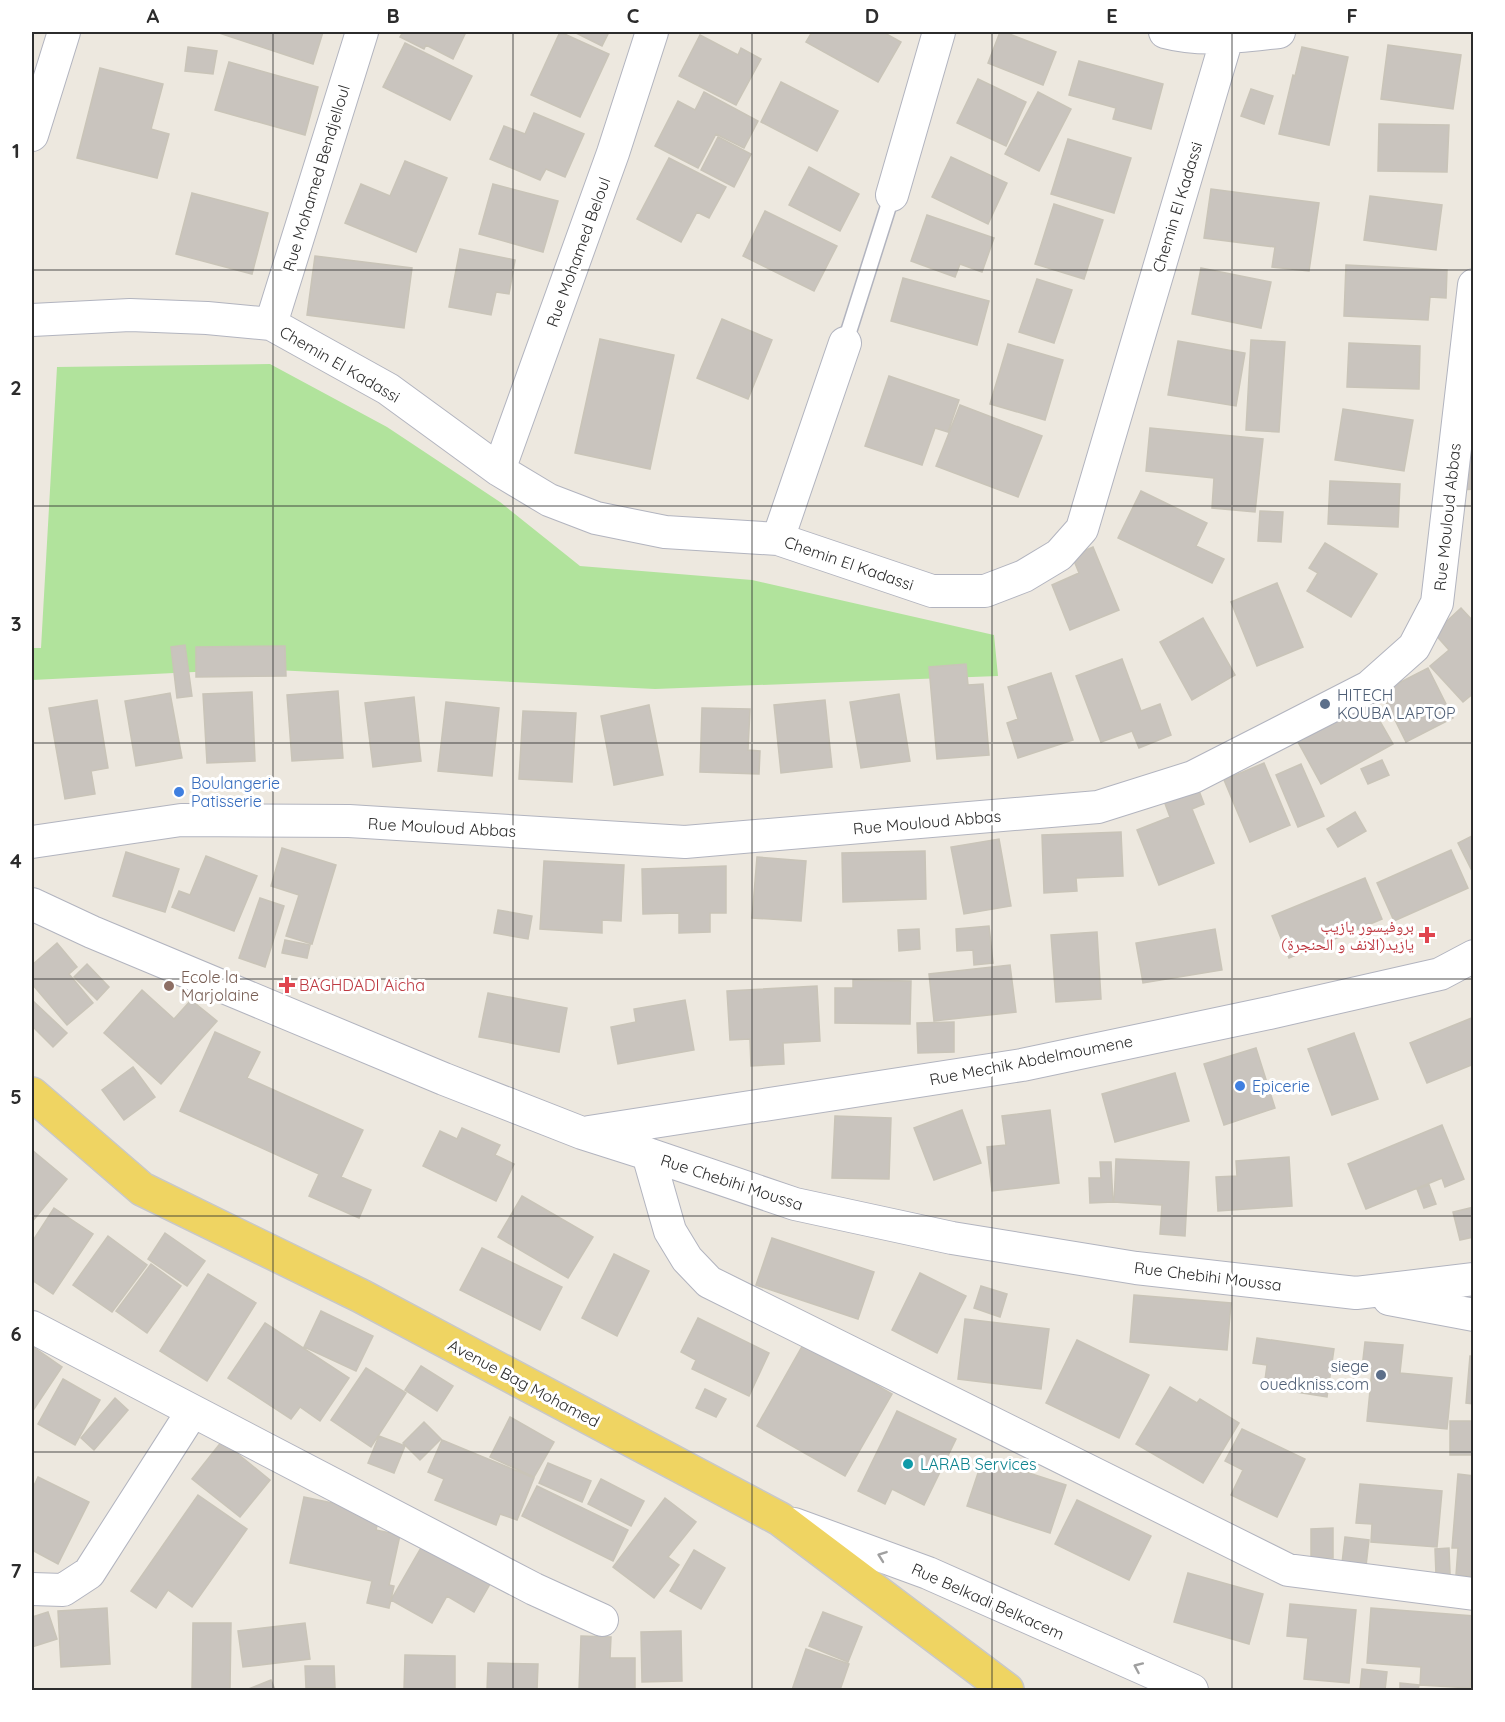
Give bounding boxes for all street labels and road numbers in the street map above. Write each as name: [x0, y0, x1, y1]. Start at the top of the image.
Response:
street label: Rue Mohamed Bendjelloul: [278, 82, 354, 274]
street label: Chemin El Kadassi: [1148, 139, 1206, 275]
street label: Rue Mohamed Beloul: [542, 174, 614, 330]
street label: Chemin El Kadassi: [276, 321, 404, 407]
street label: Rue Mouloud Abbas: [1429, 442, 1465, 592]
street label: Chemin El Kadassi: [782, 531, 916, 595]
street label: Rue Mouloud Abbas: [852, 806, 1002, 838]
street label: Rue Mouloud Abbas: [367, 813, 517, 841]
street label: Rue Mechik Abdelmoumene: [928, 1030, 1134, 1090]
street label: Rue Chebihi Moussa: [658, 1150, 806, 1214]
street label: Rue Chebihi Moussa: [1133, 1257, 1283, 1295]
street label: Avenue Bag Mohamed: [445, 1335, 603, 1431]
street label: Rue Belkadi Belkacem: [909, 1558, 1067, 1644]

